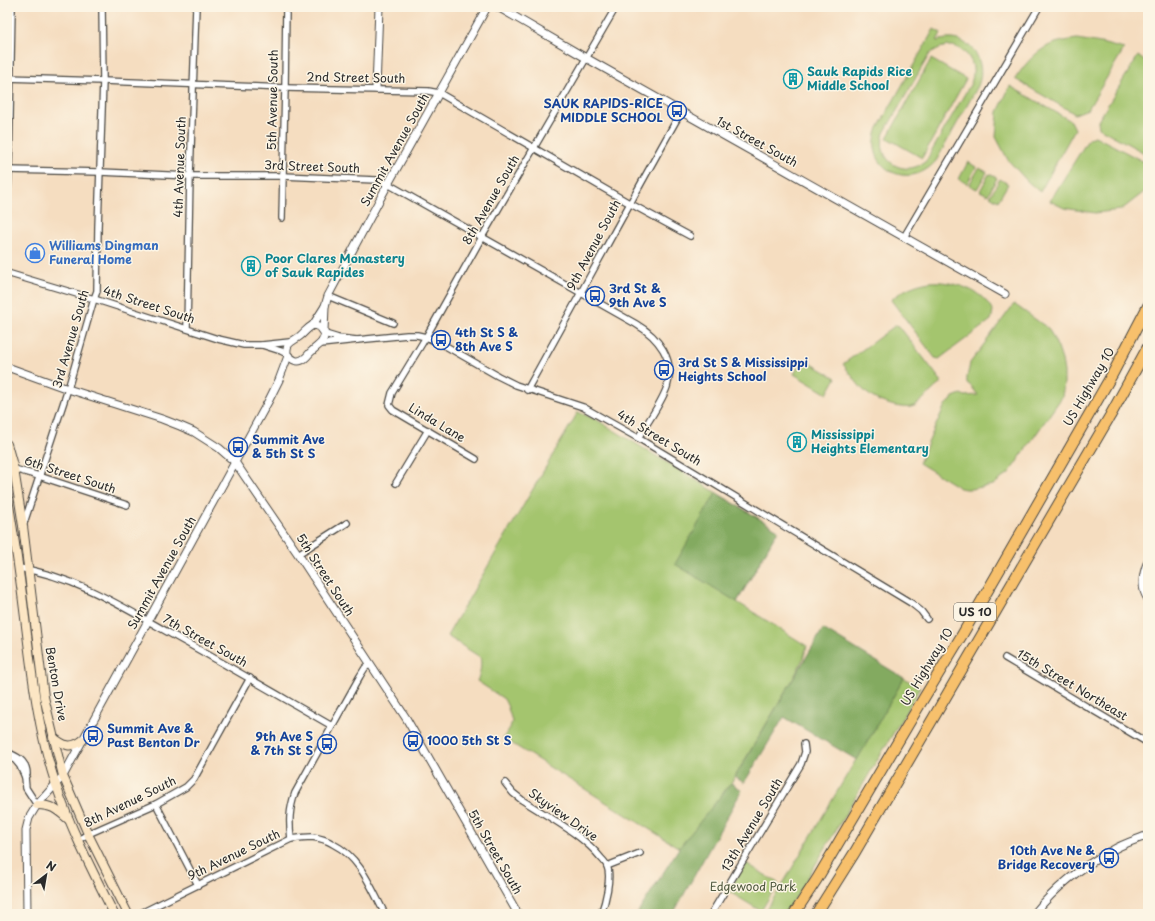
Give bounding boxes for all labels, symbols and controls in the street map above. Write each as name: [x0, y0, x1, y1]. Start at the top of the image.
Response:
street label: 5th Avenue South: [262, 49, 282, 151]
place label: Sauk Rapids Rice Middle School: [807, 62, 912, 94]
street label: 2nd Street South: [306, 67, 406, 87]
building icon: Sauk Rapids Rice Middle School: [782, 68, 804, 90]
street label: Summit Avenue South: [355, 90, 433, 210]
place label: SAUK RAPIDS-RICE MIDDLE SCHOOL: [544, 94, 664, 126]
bus stop icon: SAUK RAPIDS-RICE MIDDLE SCHOOL: [666, 100, 688, 122]
street label: 1st Street South: [714, 111, 801, 171]
street label: 4th Avenue South: [168, 116, 190, 218]
street label: 8th Avenue South: [457, 151, 523, 248]
street label: 3rd Street South: [264, 155, 360, 177]
street label: 9th Avenue South: [562, 196, 625, 293]
place label: Williams Dingman Funeral Home: [49, 236, 159, 268]
shop icon: Williams Dingman Funeral Home: [24, 242, 46, 264]
place label: Poor Clares Monastery of Sauk Rapides: [265, 249, 405, 281]
building icon: Poor Clares Monastery of Sauk Rapides: [240, 255, 262, 277]
place label: 3rd St & 9th Ave S: [609, 279, 667, 311]
street label: 4th Street South: [101, 281, 198, 327]
bus stop icon: 3rd St & 9th Ave S: [584, 285, 606, 307]
street label: 3rd Avenue South: [47, 287, 93, 390]
place label: 4th St S & 8th Ave S: [455, 323, 518, 355]
bus stop icon: 4th St S & 8th Ave S: [430, 329, 452, 351]
street label: US Highway 10: [1058, 344, 1118, 429]
place label: 3rd St S & Mississippi Heights School: [678, 353, 809, 385]
bus stop icon: 3rd St S & Mississippi Heights School: [653, 359, 675, 381]
street label: Linda Lane: [406, 398, 470, 446]
street label: 4th Street South: [614, 405, 705, 469]
place label: Mississippi Heights Elementary: [811, 425, 929, 457]
place label: Summit Ave & 5th St S: [252, 430, 325, 462]
building icon: Mississippi Heights Elementary: [786, 431, 808, 453]
bus stop icon: Summit Ave & 5th St S: [227, 436, 249, 458]
street label: 6th Street South: [22, 451, 118, 497]
street label: Summit Avenue South: [122, 513, 200, 633]
street label: 5th Street South: [292, 530, 359, 619]
road number: US 10: [954, 603, 996, 621]
street label: 7th Street South: [160, 609, 251, 671]
street label: US Highway 10: [896, 624, 957, 709]
street label: 15th Street Northeast: [1014, 644, 1131, 724]
street label: Benton Drive: [42, 645, 72, 722]
place label: Summit Ave & Past Benton Dr: [107, 719, 201, 751]
bus stop icon: Summit Ave & Past Benton Dr: [82, 725, 104, 747]
place label: 9th Ave S & 7th St S: [251, 727, 313, 759]
bus stop icon: 1000 5th St S: [402, 730, 424, 752]
place label: 1000 5th St S: [427, 731, 511, 749]
bus stop icon: 9th Ave S & 7th St S: [316, 733, 338, 755]
street label: 8th Avenue South: [80, 771, 179, 831]
street label: 13th Avenue South: [716, 774, 786, 875]
street label: Skyview Drive: [525, 784, 602, 845]
street label: 5th Street South: [464, 806, 527, 897]
street label: 9th Avenue South: [184, 824, 283, 884]
place label: 10th Ave Ne & Bridge Recovery: [998, 841, 1095, 873]
bus stop icon: 10th Ave Ne & Bridge Recovery: [1098, 847, 1120, 869]
north arrow: [26, 855, 66, 895]
text: N: [43, 856, 60, 876]
park label: Edgewood Park: [710, 877, 796, 895]

